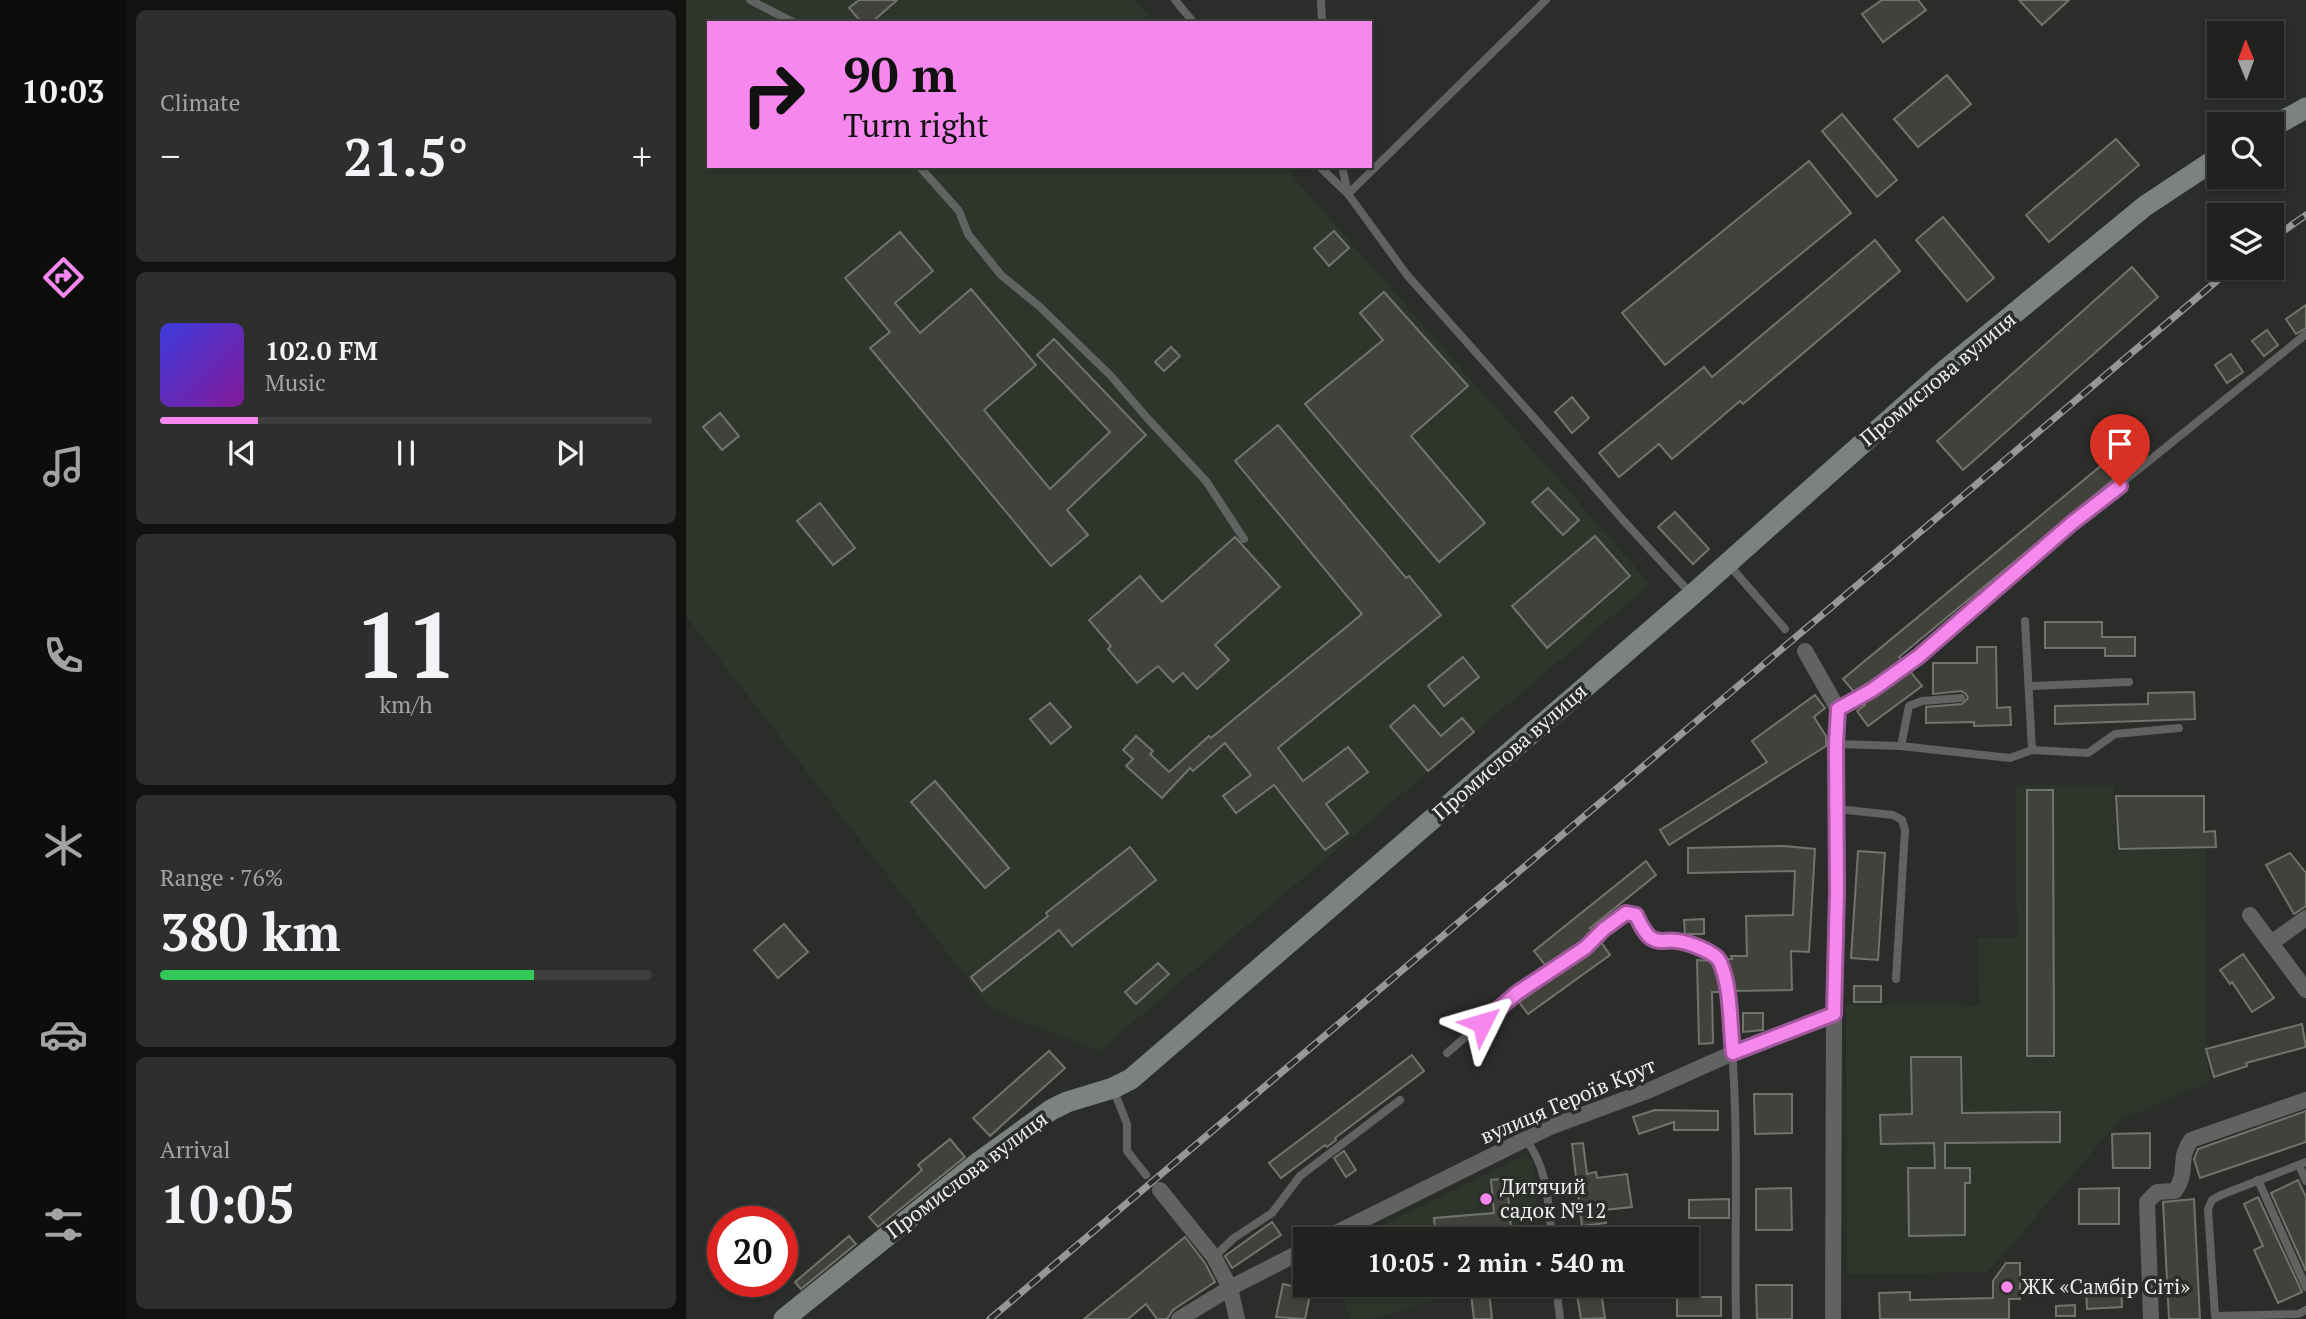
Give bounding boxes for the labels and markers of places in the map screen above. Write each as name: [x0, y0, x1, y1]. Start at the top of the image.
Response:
pin: [2090, 414, 2150, 486]
place label: Дитячий садок №12: [1500, 1172, 1607, 1224]
marker: Дитячий садок №12: [1478, 1191, 1494, 1207]
place label: ЖК «Самбір Сіті»: [2021, 1272, 2190, 1300]
marker: ЖК «Самбір Сіті»: [1999, 1279, 2015, 1295]

